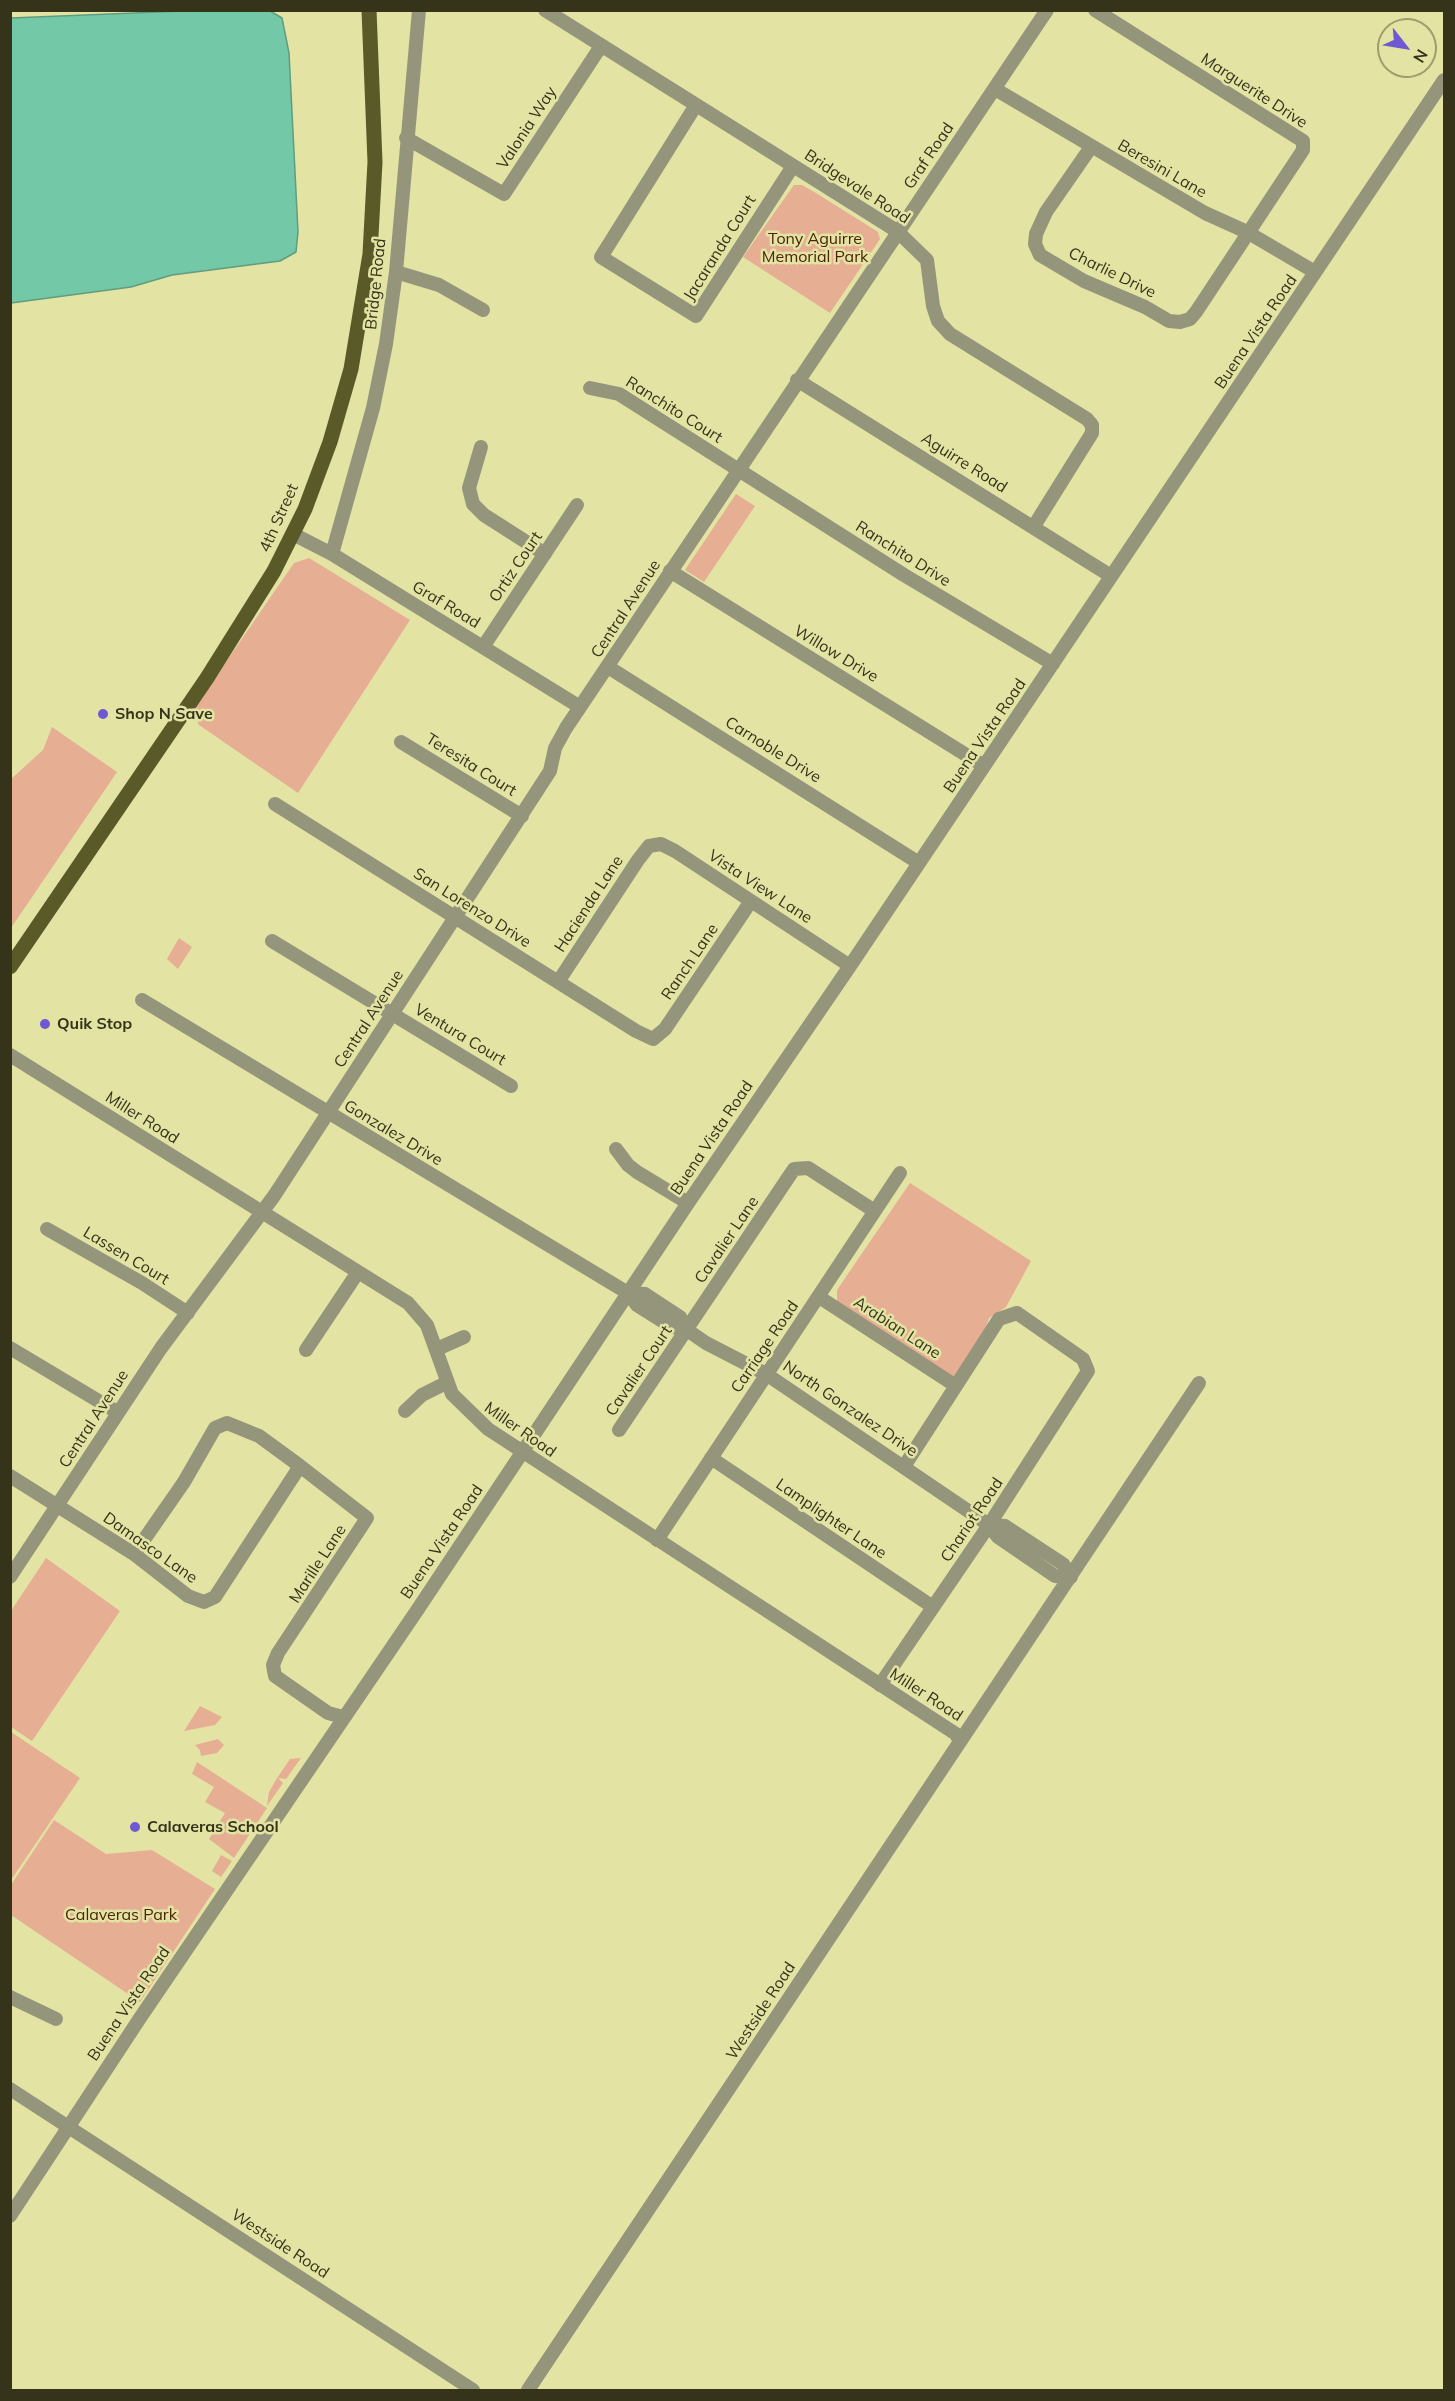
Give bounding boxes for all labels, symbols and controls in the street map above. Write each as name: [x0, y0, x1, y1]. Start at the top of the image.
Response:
north arrow: [1377, 18, 1437, 78]
text: N: [1409, 46, 1432, 67]
street label: Marguerite Drive: [1197, 49, 1311, 133]
street label: Valonia Way: [493, 83, 561, 173]
street label: Graf Road: [900, 119, 958, 193]
street label: Beresini Lane: [1114, 136, 1210, 202]
street label: Bridgevale Road: [801, 146, 913, 228]
street label: Jacaranda Court: [680, 192, 760, 304]
park label: Tony Aguirre Memorial Park: [762, 229, 868, 267]
street label: Bridge Road: [362, 237, 390, 331]
street label: Charlie Drive: [1065, 244, 1159, 302]
street label: Buena Vista Road: [1211, 271, 1301, 393]
street label: Ranchito Court: [622, 373, 726, 447]
street label: Aguirre Road: [917, 429, 1011, 497]
street label: 4th Street: [255, 481, 303, 555]
street label: Ranchito Drive: [852, 517, 954, 591]
street label: Ortiz Court: [485, 528, 547, 606]
street label: Central Avenue: [587, 556, 665, 662]
street label: Graf Road: [409, 577, 483, 633]
street label: Willow Drive: [790, 621, 882, 687]
street label: Buena Vista Road: [940, 675, 1030, 797]
place label: Shop N Save: [115, 704, 213, 724]
marker: Shop N Save: [96, 707, 110, 721]
street label: Carnoble Drive: [721, 713, 825, 787]
street label: Teresita Court: [422, 729, 520, 801]
street label: Vista View Lane: [704, 846, 816, 928]
street label: Hacienda Lane: [551, 852, 627, 956]
street label: San Lorenzo Drive: [410, 864, 534, 952]
street label: Ranch Lane: [657, 920, 723, 1004]
street label: Central Avenue: [330, 966, 408, 1072]
street label: Ventura Court: [411, 1000, 509, 1070]
place label: Quik Stop: [57, 1014, 132, 1034]
marker: Quik Stop: [38, 1017, 52, 1031]
street label: Buena Vista Road: [667, 1077, 757, 1199]
street label: Miller Road: [102, 1088, 182, 1148]
street label: Gonzalez Drive: [340, 1096, 446, 1170]
street label: Cavalier Lane: [691, 1193, 763, 1287]
street label: Lassen Court: [79, 1223, 173, 1289]
street label: Arabian Lane: [850, 1293, 944, 1363]
street label: Carriage Road: [727, 1297, 803, 1397]
street label: Cavalier Court: [602, 1322, 676, 1420]
street label: North Gonzalez Drive: [779, 1357, 921, 1461]
street label: Central Avenue: [55, 1366, 133, 1472]
street label: Miller Road: [480, 1398, 560, 1462]
street label: Chariot Road: [937, 1474, 1007, 1566]
street label: Lamplighter Lane: [772, 1475, 890, 1563]
street label: Buena Vista Road: [397, 1481, 487, 1603]
street label: Damasco Lane: [99, 1508, 201, 1588]
street label: Marille Lane: [285, 1521, 351, 1607]
street label: Miller Road: [886, 1664, 966, 1726]
place label: Calaveras School: [147, 1817, 279, 1837]
marker: Calaveras School: [128, 1820, 142, 1834]
park label: Calaveras Park: [65, 1905, 177, 1925]
street label: Buena Vista Road: [84, 1943, 174, 2065]
street label: Westside Road: [722, 1959, 800, 2063]
street label: Westside Road: [228, 2205, 332, 2283]

